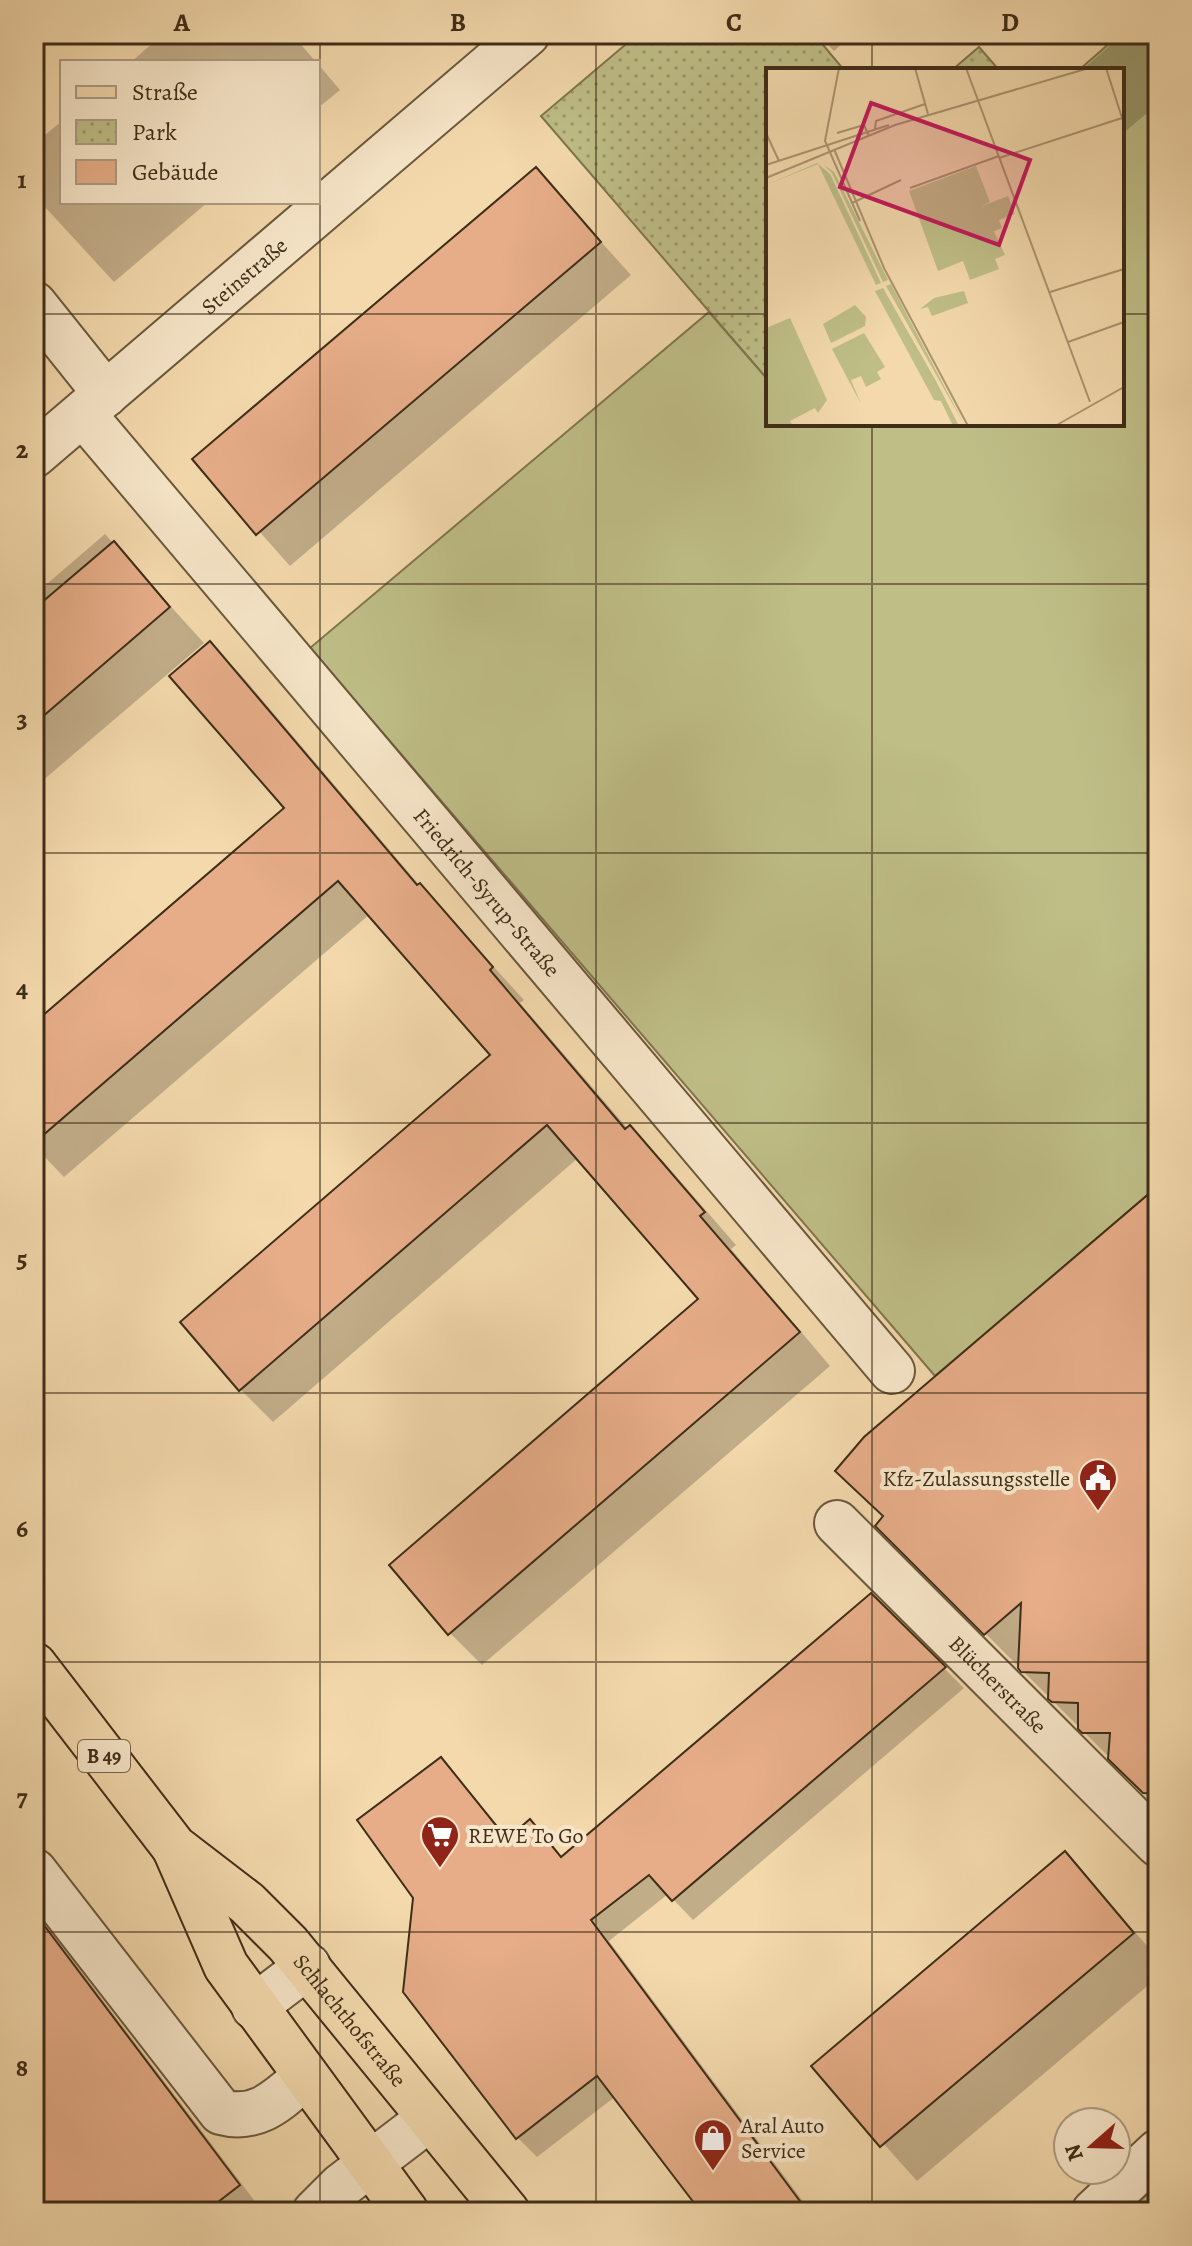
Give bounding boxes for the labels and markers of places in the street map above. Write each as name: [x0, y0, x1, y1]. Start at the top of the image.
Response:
public building icon: Kfz-Zulassungsstelle: [1077, 1457, 1119, 1512]
place label: Kfz-Zulassungsstelle: [883, 1464, 1070, 1494]
supermarket icon: REWE To Go: [419, 1814, 461, 1869]
place label: REWE To Go: [468, 1821, 584, 1851]
place label: Aral Auto Service: [740, 2111, 824, 2166]
shop icon: Aral Auto Service: [692, 2117, 734, 2172]

